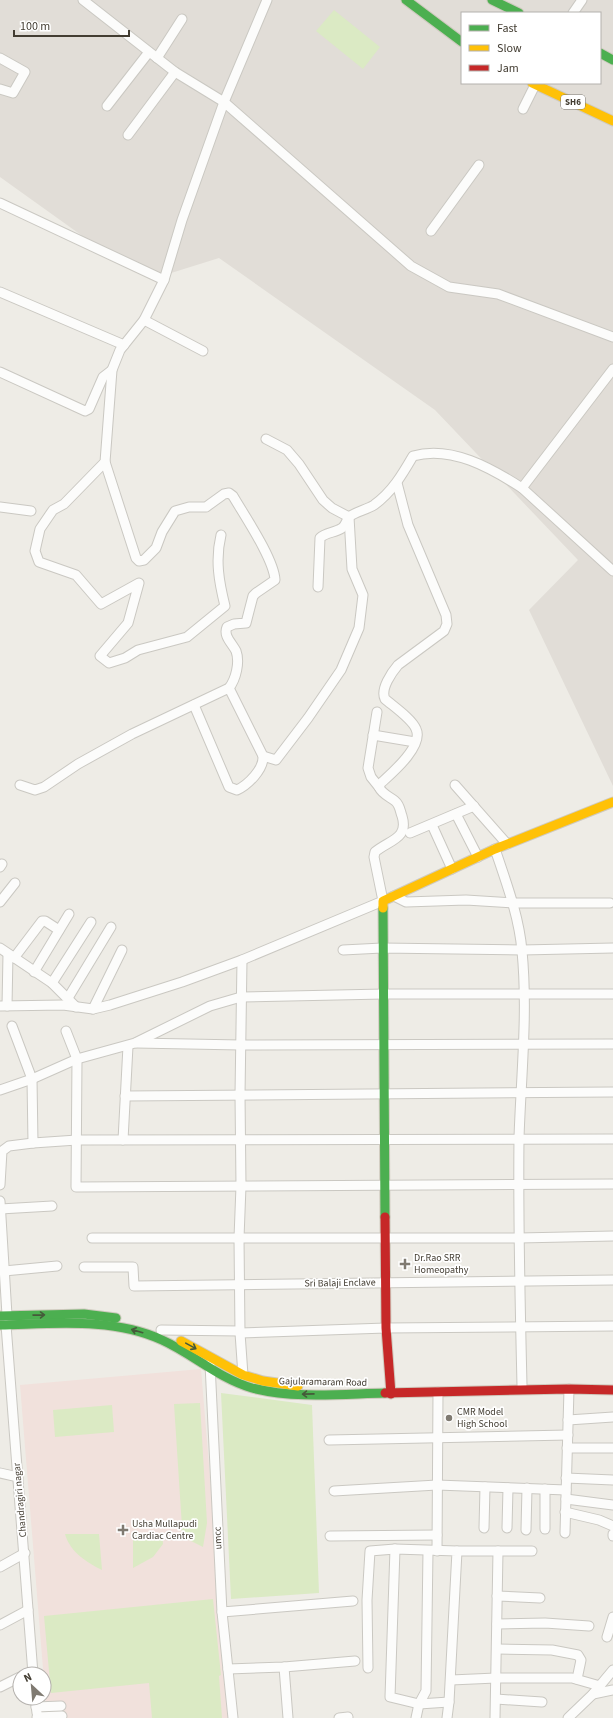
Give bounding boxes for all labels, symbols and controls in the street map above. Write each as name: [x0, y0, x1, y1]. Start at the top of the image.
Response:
scale bar: [14, 12, 129, 38]
legend: [461, 12, 601, 84]
text: 100 m: [20, 18, 50, 35]
text: Fast: [497, 20, 517, 37]
text: Slow: [497, 40, 522, 57]
text: Jam: [497, 60, 519, 77]
road number: SH6: [561, 95, 585, 109]
place label: Dr.Rao SRR Homeopathy: [414, 1251, 469, 1277]
marker: Dr.Rao SRR Homeopathy: [399, 1258, 411, 1270]
street label: Sri Balaji Enclave: [304, 1275, 376, 1291]
one-way arrow: [32, 1311, 45, 1319]
one-way arrow: [131, 1327, 144, 1334]
one-way arrow: [185, 1343, 197, 1350]
street label: Gajularamaram Road: [279, 1374, 367, 1390]
one-way arrow: [302, 1391, 315, 1398]
place label: CMR Model High School: [457, 1405, 508, 1431]
marker: CMR Model High School: [444, 1413, 454, 1423]
street label: Chandragiri nagar: [10, 1462, 30, 1538]
place label: Usha Mullapudi Cardiac Centre: [132, 1517, 197, 1543]
marker: Usha Mullapudi Cardiac Centre: [117, 1524, 129, 1536]
street label: umcc: [210, 1526, 226, 1550]
north arrow: [12, 1666, 52, 1706]
text: N: [21, 1669, 34, 1686]

